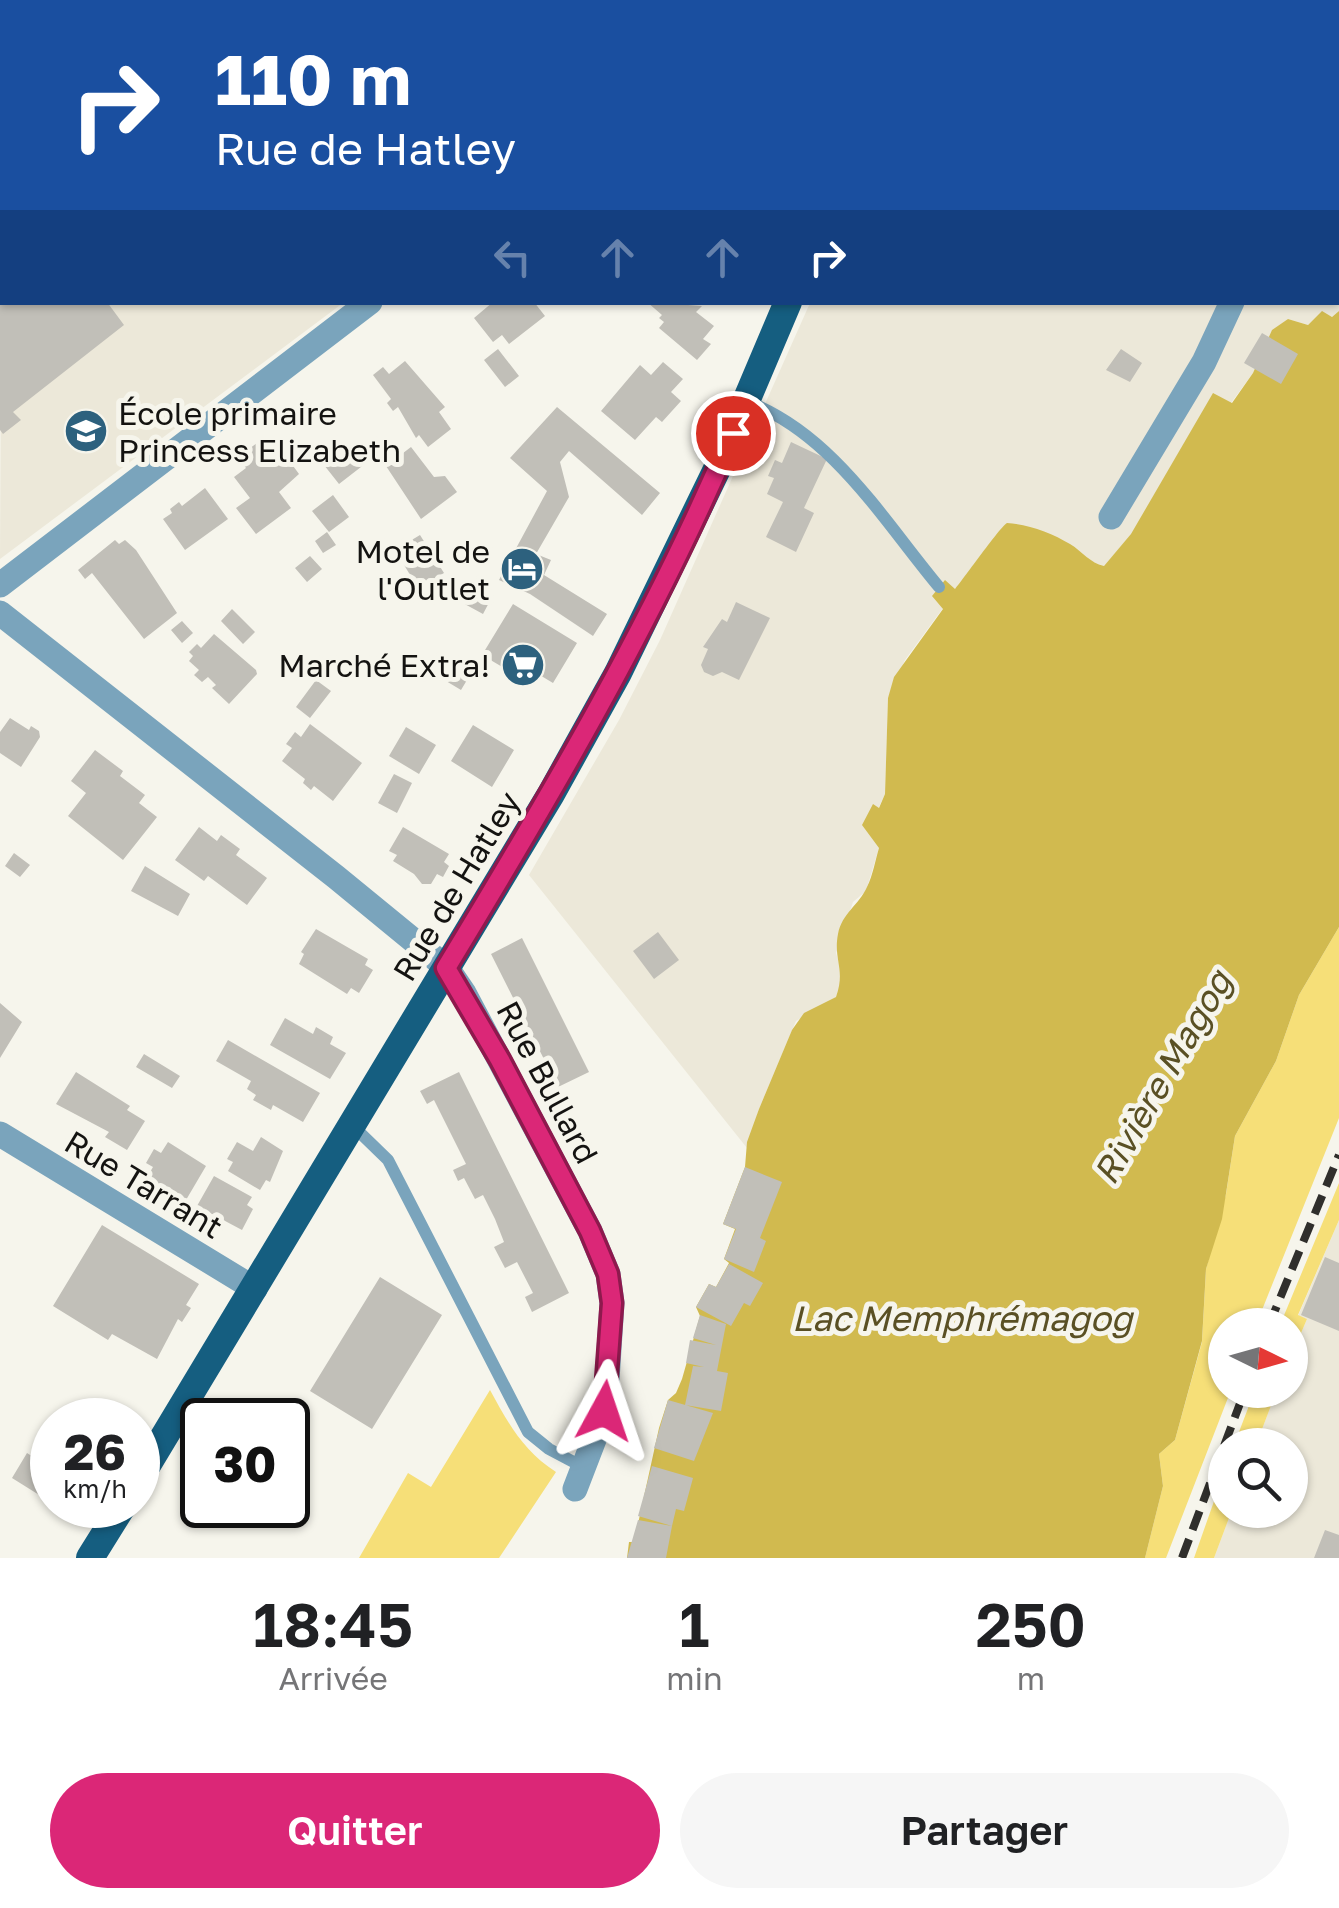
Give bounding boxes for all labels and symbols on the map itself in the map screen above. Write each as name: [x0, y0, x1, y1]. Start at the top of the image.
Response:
pin: [691, 391, 776, 476]
place label: École primaire Princess Elizabeth: [118, 394, 401, 469]
school or university icon: École primaire Princess Elizabeth: [63, 408, 109, 454]
place label: Motel de l'Outlet: [355, 532, 490, 607]
hotel icon: Motel de l'Outlet: [499, 546, 545, 592]
supermarket icon: Marché Extra!: [500, 642, 546, 688]
place label: Marché Extra!: [278, 646, 490, 684]
street label: Rue de Hatley: [385, 784, 527, 987]
water label: Rivière Magog: [1084, 961, 1241, 1191]
street label: Rue Bullard: [489, 994, 607, 1170]
street label: Rue Tarrant: [58, 1122, 230, 1246]
water label: Lac Memphrémagog: [792, 1297, 1135, 1339]
north arrow: [1208, 1308, 1308, 1408]
position arrow: [552, 1359, 656, 1463]
speed limit sign: 30: [180, 1398, 310, 1528]

